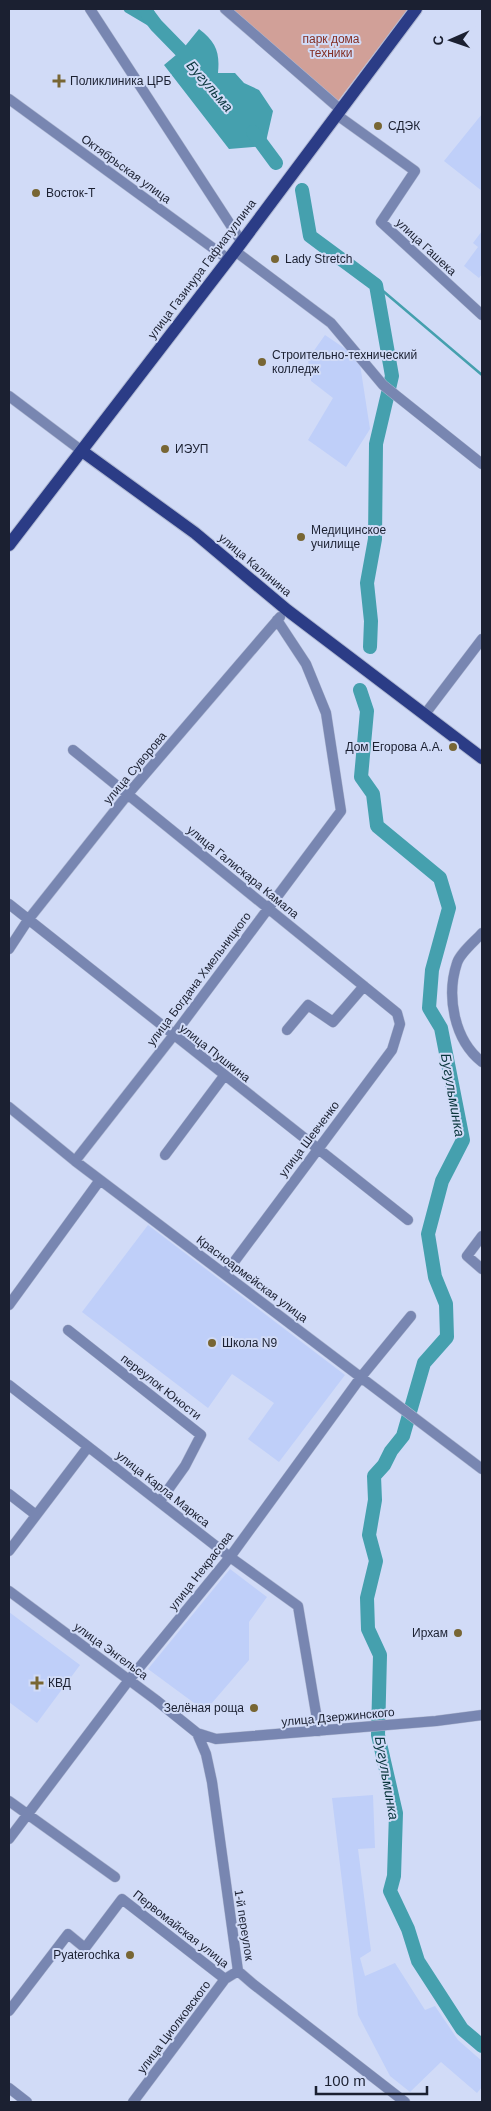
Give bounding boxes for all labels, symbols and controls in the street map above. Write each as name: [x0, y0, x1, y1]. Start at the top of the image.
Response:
north arrow: [426, 15, 476, 65]
park label: парк дома техники: [302, 32, 360, 60]
text: С: [430, 35, 446, 46]
water label: Бугульма: [184, 57, 237, 115]
marker: Поликлиника ЦРБ: [52, 74, 66, 88]
place label: Поликлиника ЦРБ: [70, 74, 172, 88]
place label: СДЭК: [388, 119, 420, 133]
marker: СДЭК: [372, 120, 384, 132]
street label: Октябрьская улица: [78, 132, 174, 206]
place label: Восток-Т: [46, 186, 96, 200]
marker: Восток-Т: [30, 187, 42, 199]
street label: улица Газинура Гафиатуллина: [145, 196, 259, 341]
street label: улица Гашека: [393, 216, 459, 279]
place label: Lady Stretch: [285, 252, 352, 266]
marker: Lady Stretch: [269, 253, 281, 265]
place label: Строительно-технический колледж: [272, 348, 417, 376]
marker: Строительно-технический колледж: [256, 356, 268, 368]
place label: ИЭУП: [175, 442, 209, 456]
marker: ИЭУП: [159, 443, 171, 455]
place label: Медицинское училище: [311, 523, 387, 551]
street label: улица Калинина: [216, 531, 294, 600]
marker: Медицинское училище: [295, 531, 307, 543]
street label: улица Суворова: [101, 729, 170, 807]
place label: Дом Егорова А.А.: [345, 740, 443, 754]
marker: Дом Егорова А.А.: [447, 741, 459, 753]
street label: улица Галискара Камала: [184, 823, 302, 922]
street label: улица Богдана Хмельницкого: [144, 909, 254, 1049]
street label: улица Пушкина: [177, 1021, 253, 1085]
water label: Бугульминка: [438, 1052, 468, 1138]
street label: улица Шевченко: [276, 1098, 342, 1180]
street label: Красноармейская улица: [194, 1233, 311, 1326]
place label: Школа N9: [222, 1336, 277, 1350]
marker: Школа N9: [206, 1337, 218, 1349]
street label: переулок Юности: [118, 1351, 204, 1423]
street label: улица Карла Маркса: [113, 1448, 213, 1530]
street label: улица Некрасова: [166, 1529, 236, 1613]
street label: улица Энгельса: [71, 1620, 151, 1683]
place label: Ирхам: [412, 1626, 448, 1640]
marker: Ирхам: [452, 1627, 464, 1639]
marker: КВД: [30, 1676, 44, 1690]
place label: КВД: [48, 1676, 71, 1690]
place label: Зелёная роща: [164, 1701, 244, 1715]
marker: Зелёная роща: [248, 1702, 260, 1714]
street label: улица Дзержинского: [281, 1705, 396, 1729]
water label: Бугульминка: [372, 1735, 402, 1821]
street label: Первомайская улица: [130, 1887, 232, 1971]
street label: 1-й переулок: [231, 1888, 257, 1962]
place label: Pyaterochka: [53, 1948, 120, 1962]
marker: Pyaterochka: [124, 1949, 136, 1961]
street label: улица Циолковского: [135, 1978, 214, 2076]
scale bar: [316, 2064, 427, 2096]
text: 100 m: [324, 2072, 366, 2089]

